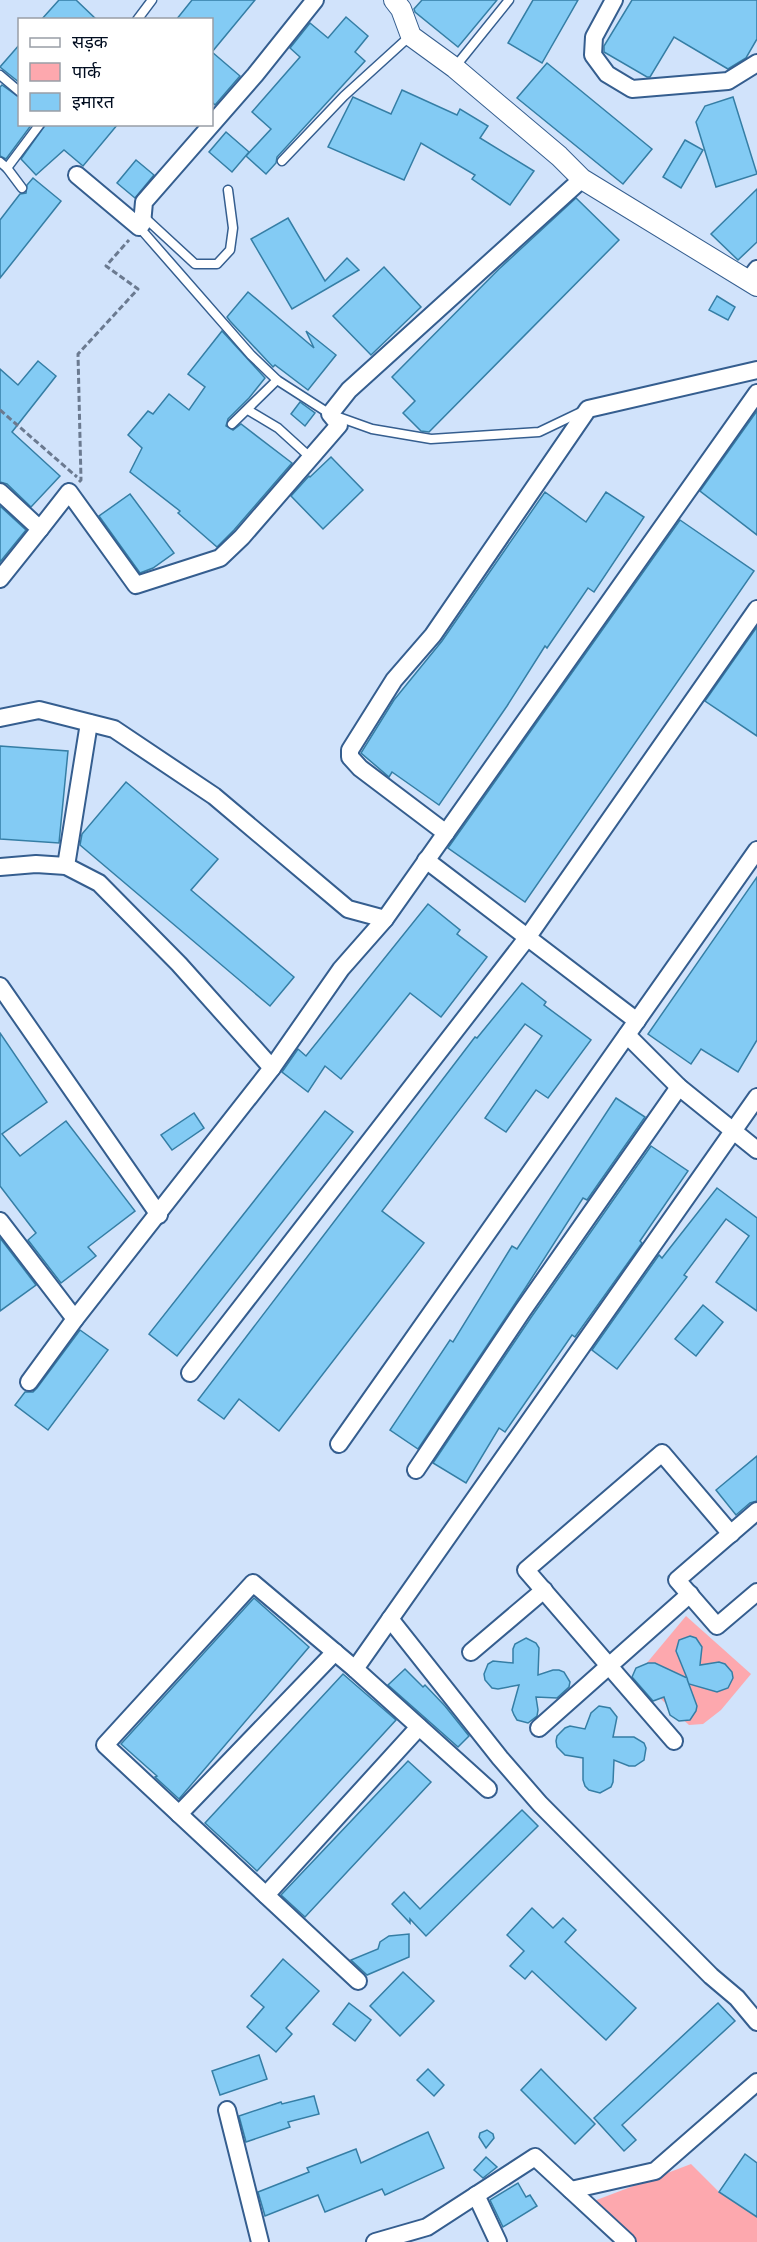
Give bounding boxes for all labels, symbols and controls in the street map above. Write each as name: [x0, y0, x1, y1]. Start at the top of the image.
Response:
legend: [18, 18, 213, 126]
text: सड़क: [72, 30, 109, 55]
text: पार्क: [72, 60, 102, 85]
text: इमारत: [72, 90, 115, 115]

